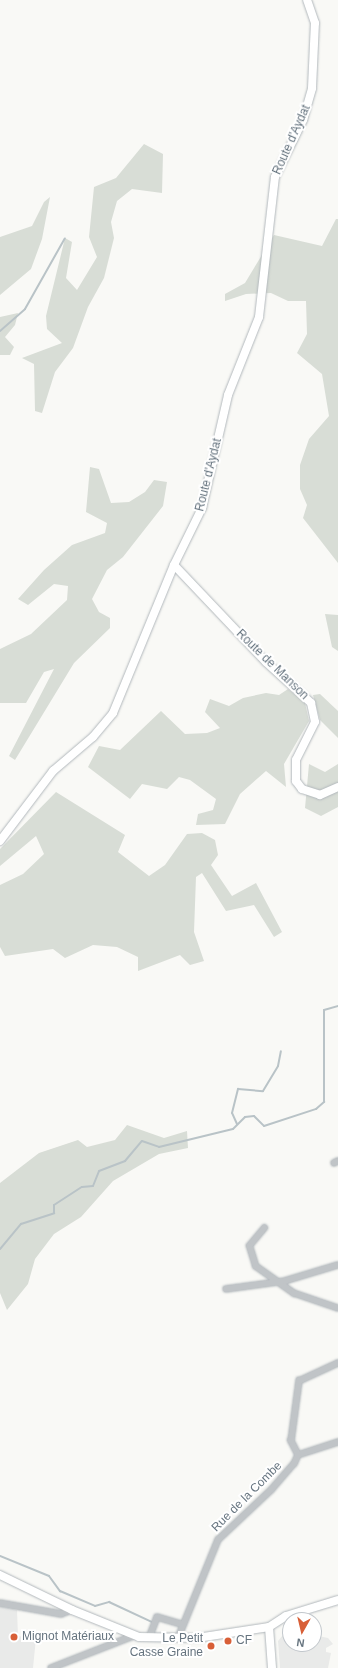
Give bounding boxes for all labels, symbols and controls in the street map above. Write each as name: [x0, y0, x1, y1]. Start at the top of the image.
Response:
street label: Route d'Aydat: [270, 103, 314, 177]
street label: Route d'Aydat: [193, 437, 225, 513]
street label: Route de Manson: [233, 627, 311, 703]
street label: Rue de la Combe: [209, 1459, 285, 1535]
north arrow: [282, 1612, 322, 1652]
place label: Mignot Matériaux: [22, 1630, 114, 1644]
marker: Mignot Matériaux: [9, 1632, 19, 1642]
place label: Le Petit Casse Graine: [130, 1632, 203, 1660]
place label: CF: [236, 1634, 252, 1648]
marker: CF: [223, 1636, 233, 1646]
text: N: [296, 1636, 305, 1649]
marker: Le Petit Casse Graine: [206, 1641, 216, 1651]

